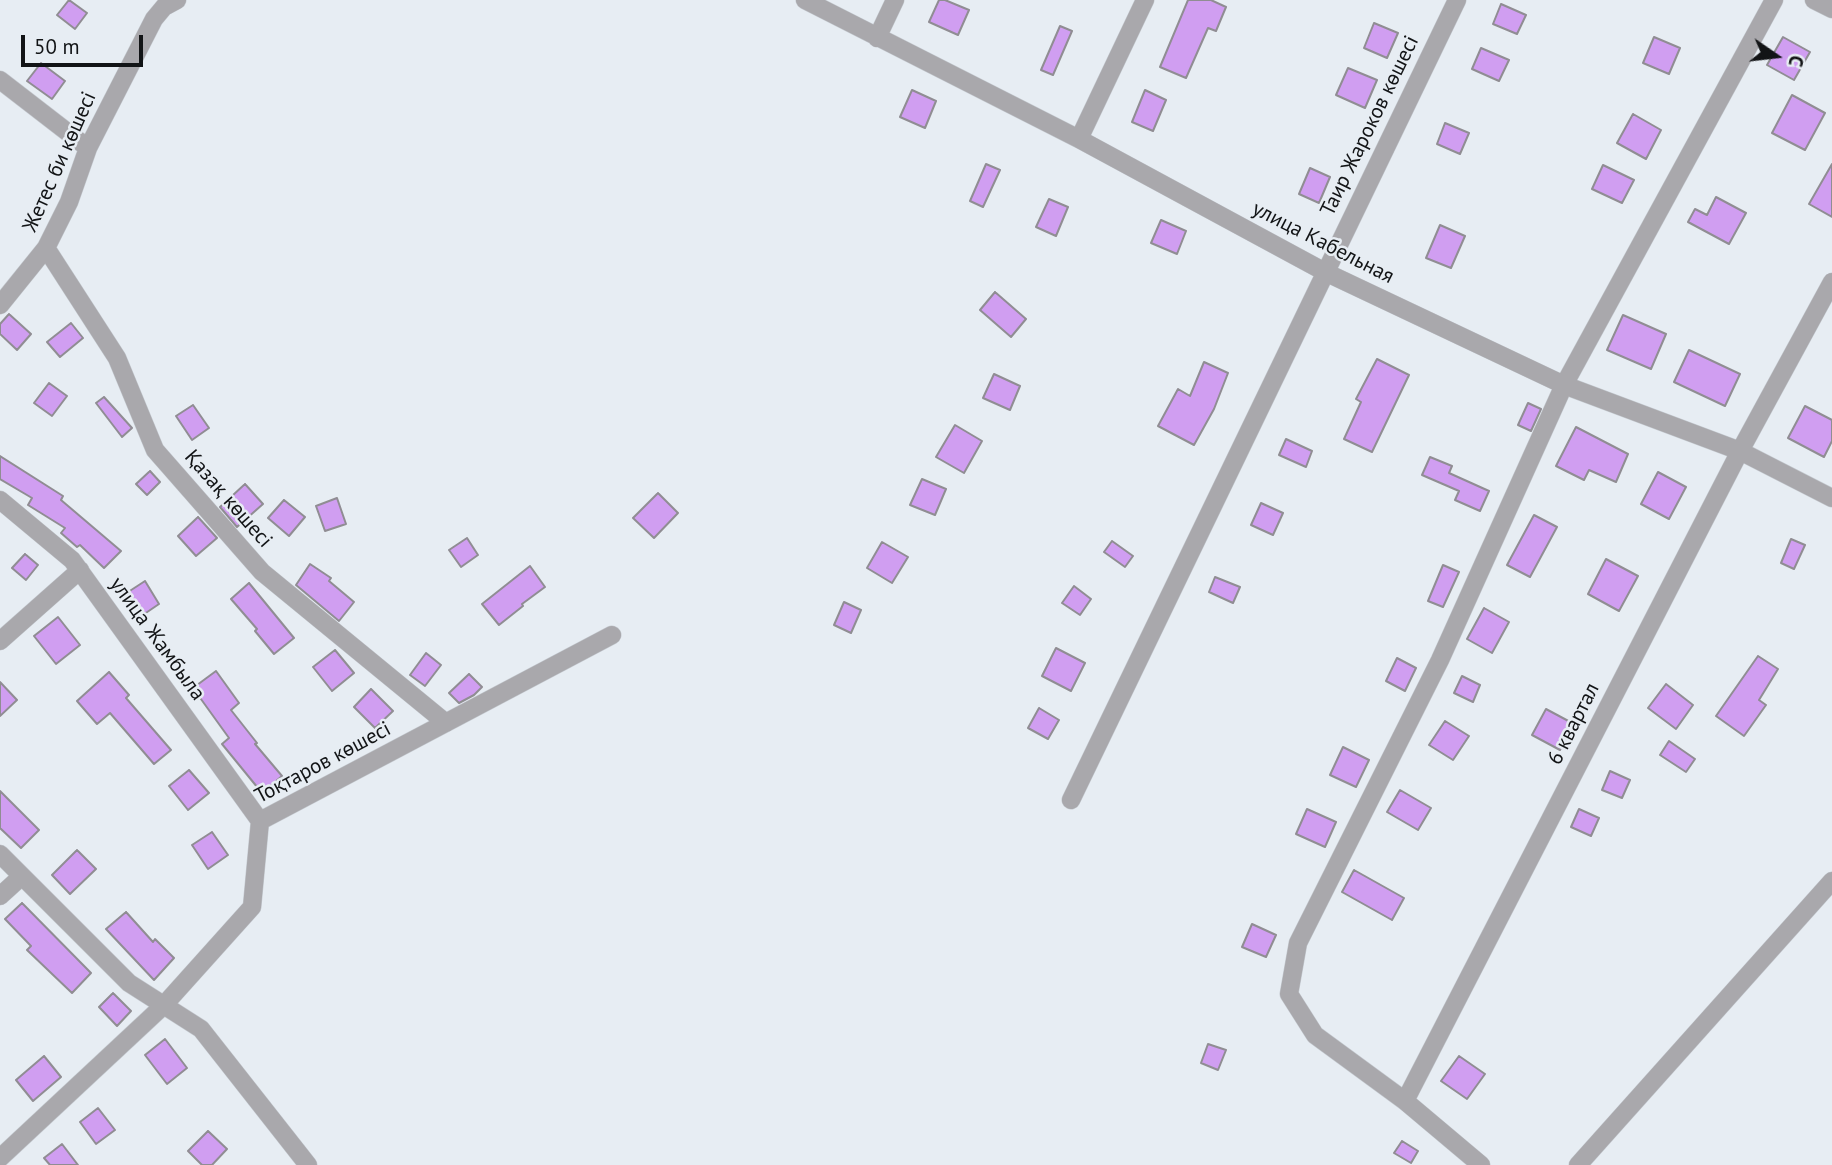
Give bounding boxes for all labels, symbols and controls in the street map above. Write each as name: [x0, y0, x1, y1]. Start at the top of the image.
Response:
scale bar: [24, 21, 147, 65]
north arrow: [1741, 21, 1811, 91]
street label: Таир Жароков көшесі: [1315, 32, 1425, 220]
text: 50 m: [34, 33, 80, 60]
text: С: [1783, 53, 1809, 69]
street label: Жетес би көшесі: [18, 88, 102, 236]
street label: улица Кабельная: [1248, 196, 1398, 290]
street label: Қазақ көшесі: [179, 445, 277, 553]
street label: улица Жамбыла: [104, 573, 210, 705]
street label: 6 квартал: [1543, 679, 1605, 769]
street label: Тоқтаров көшесі: [251, 717, 395, 809]

